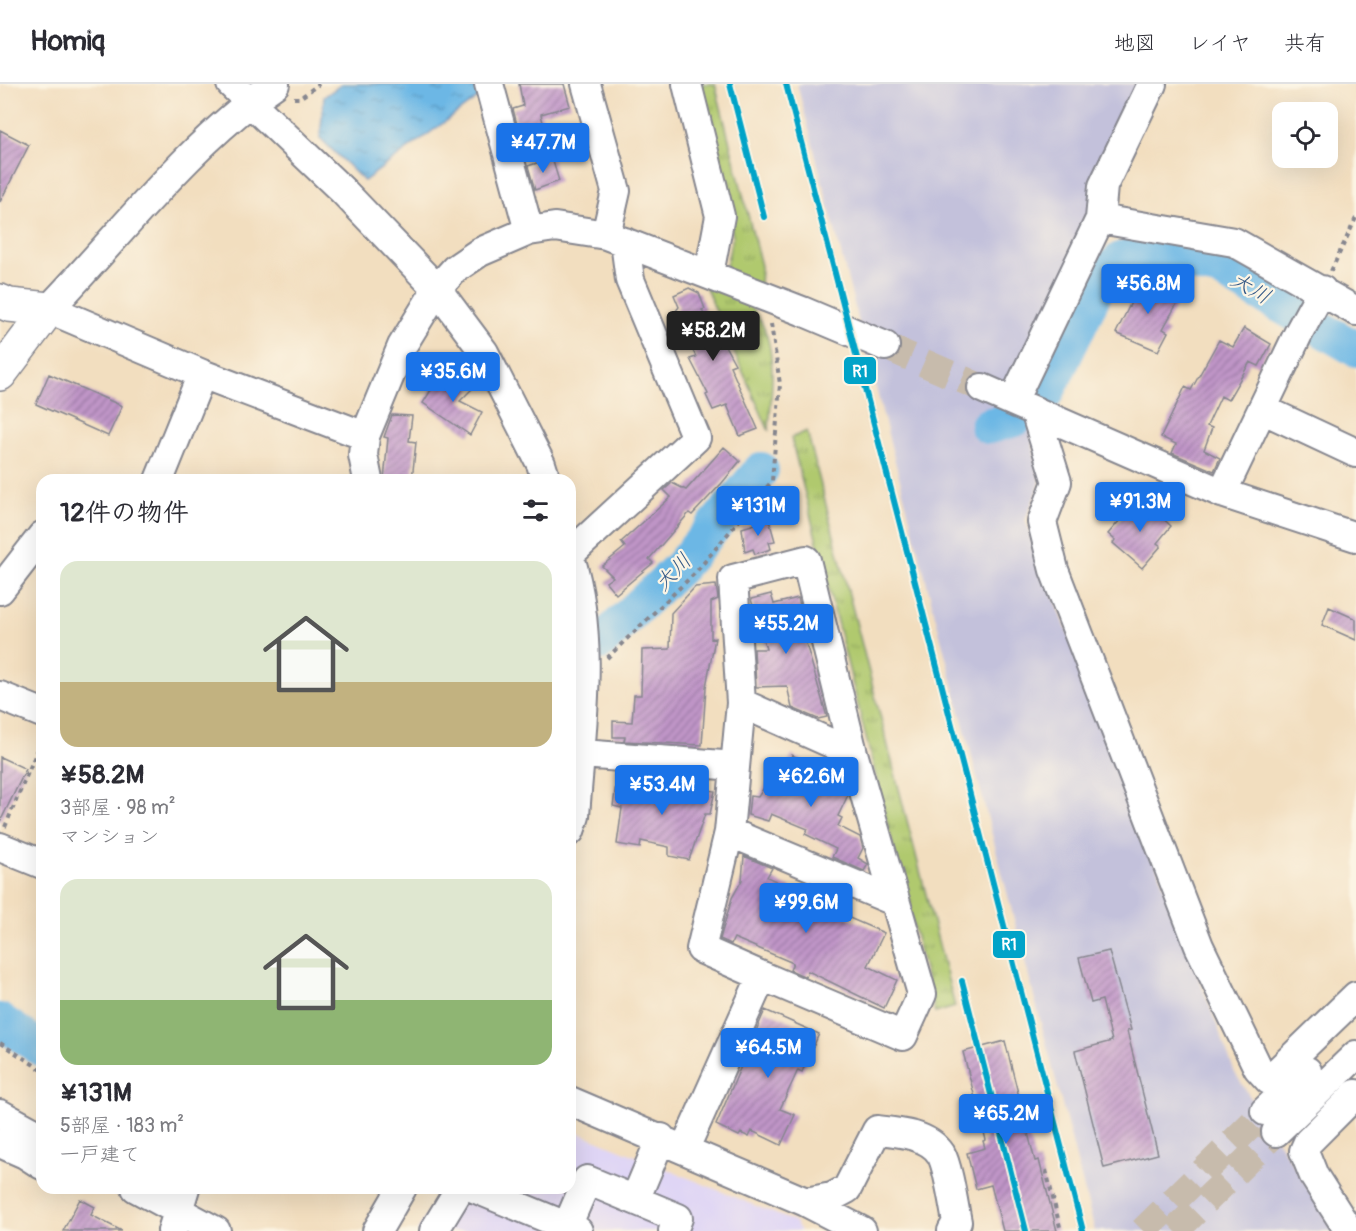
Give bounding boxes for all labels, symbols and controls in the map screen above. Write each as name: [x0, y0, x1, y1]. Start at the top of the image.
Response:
text: Homiq: [30, 24, 105, 59]
text: 地図: [1114, 30, 1156, 57]
text: レイヤ: [1189, 30, 1251, 57]
text: 共有: [1284, 30, 1326, 57]
map controls: [1272, 102, 1338, 168]
button: locate: [1272, 102, 1338, 168]
pin: ¥47.7M: [494, 123, 592, 174]
text: ¥47.7M: [510, 130, 576, 155]
pin: ¥56.8M: [1099, 264, 1197, 315]
water label: 大川: [1226, 266, 1276, 311]
text: ¥56.8M: [1115, 271, 1181, 296]
pin: ¥58.2M: [664, 311, 762, 362]
text: ¥58.2M: [681, 318, 745, 343]
pin: ¥35.6M: [404, 352, 502, 403]
line badge: R1: [843, 356, 877, 385]
text: ¥35.6M: [420, 359, 486, 384]
text: R1: [852, 362, 868, 382]
pin: ¥91.3M: [1091, 482, 1189, 533]
pin: ¥131M: [716, 486, 800, 537]
text: ¥91.3M: [1109, 489, 1171, 514]
text: ¥131M: [730, 493, 786, 518]
icon: filters: [519, 494, 552, 527]
text: 12件の物件: [60, 497, 189, 529]
water label: 大川: [649, 548, 698, 597]
icon: home: [252, 600, 360, 708]
pin: ¥55.2M: [737, 604, 835, 655]
text: ¥55.2M: [753, 611, 819, 636]
pin: ¥62.6M: [762, 757, 860, 808]
text: ¥58.2M: [60, 759, 144, 791]
text: ¥62.6M: [777, 764, 845, 789]
pin: ¥53.4M: [613, 765, 711, 816]
text: ¥53.4M: [629, 772, 695, 797]
text: 3部屋 · 98 m²: [60, 795, 176, 820]
text: マンション: [60, 824, 159, 849]
pin: ¥99.6M: [757, 883, 855, 934]
text: ¥99.6M: [774, 890, 838, 915]
icon: home: [252, 918, 360, 1026]
line badge: R1: [992, 930, 1026, 959]
text: R1: [1001, 935, 1017, 955]
pin: ¥64.5M: [719, 1028, 817, 1079]
text: ¥64.5M: [735, 1035, 801, 1060]
text: ¥131M: [60, 1077, 132, 1109]
pin: ¥65.2M: [957, 1094, 1055, 1145]
text: ¥65.2M: [973, 1101, 1039, 1126]
text: 5部屋 · 183 m²: [60, 1113, 184, 1138]
text: 一戸建て: [60, 1142, 140, 1167]

